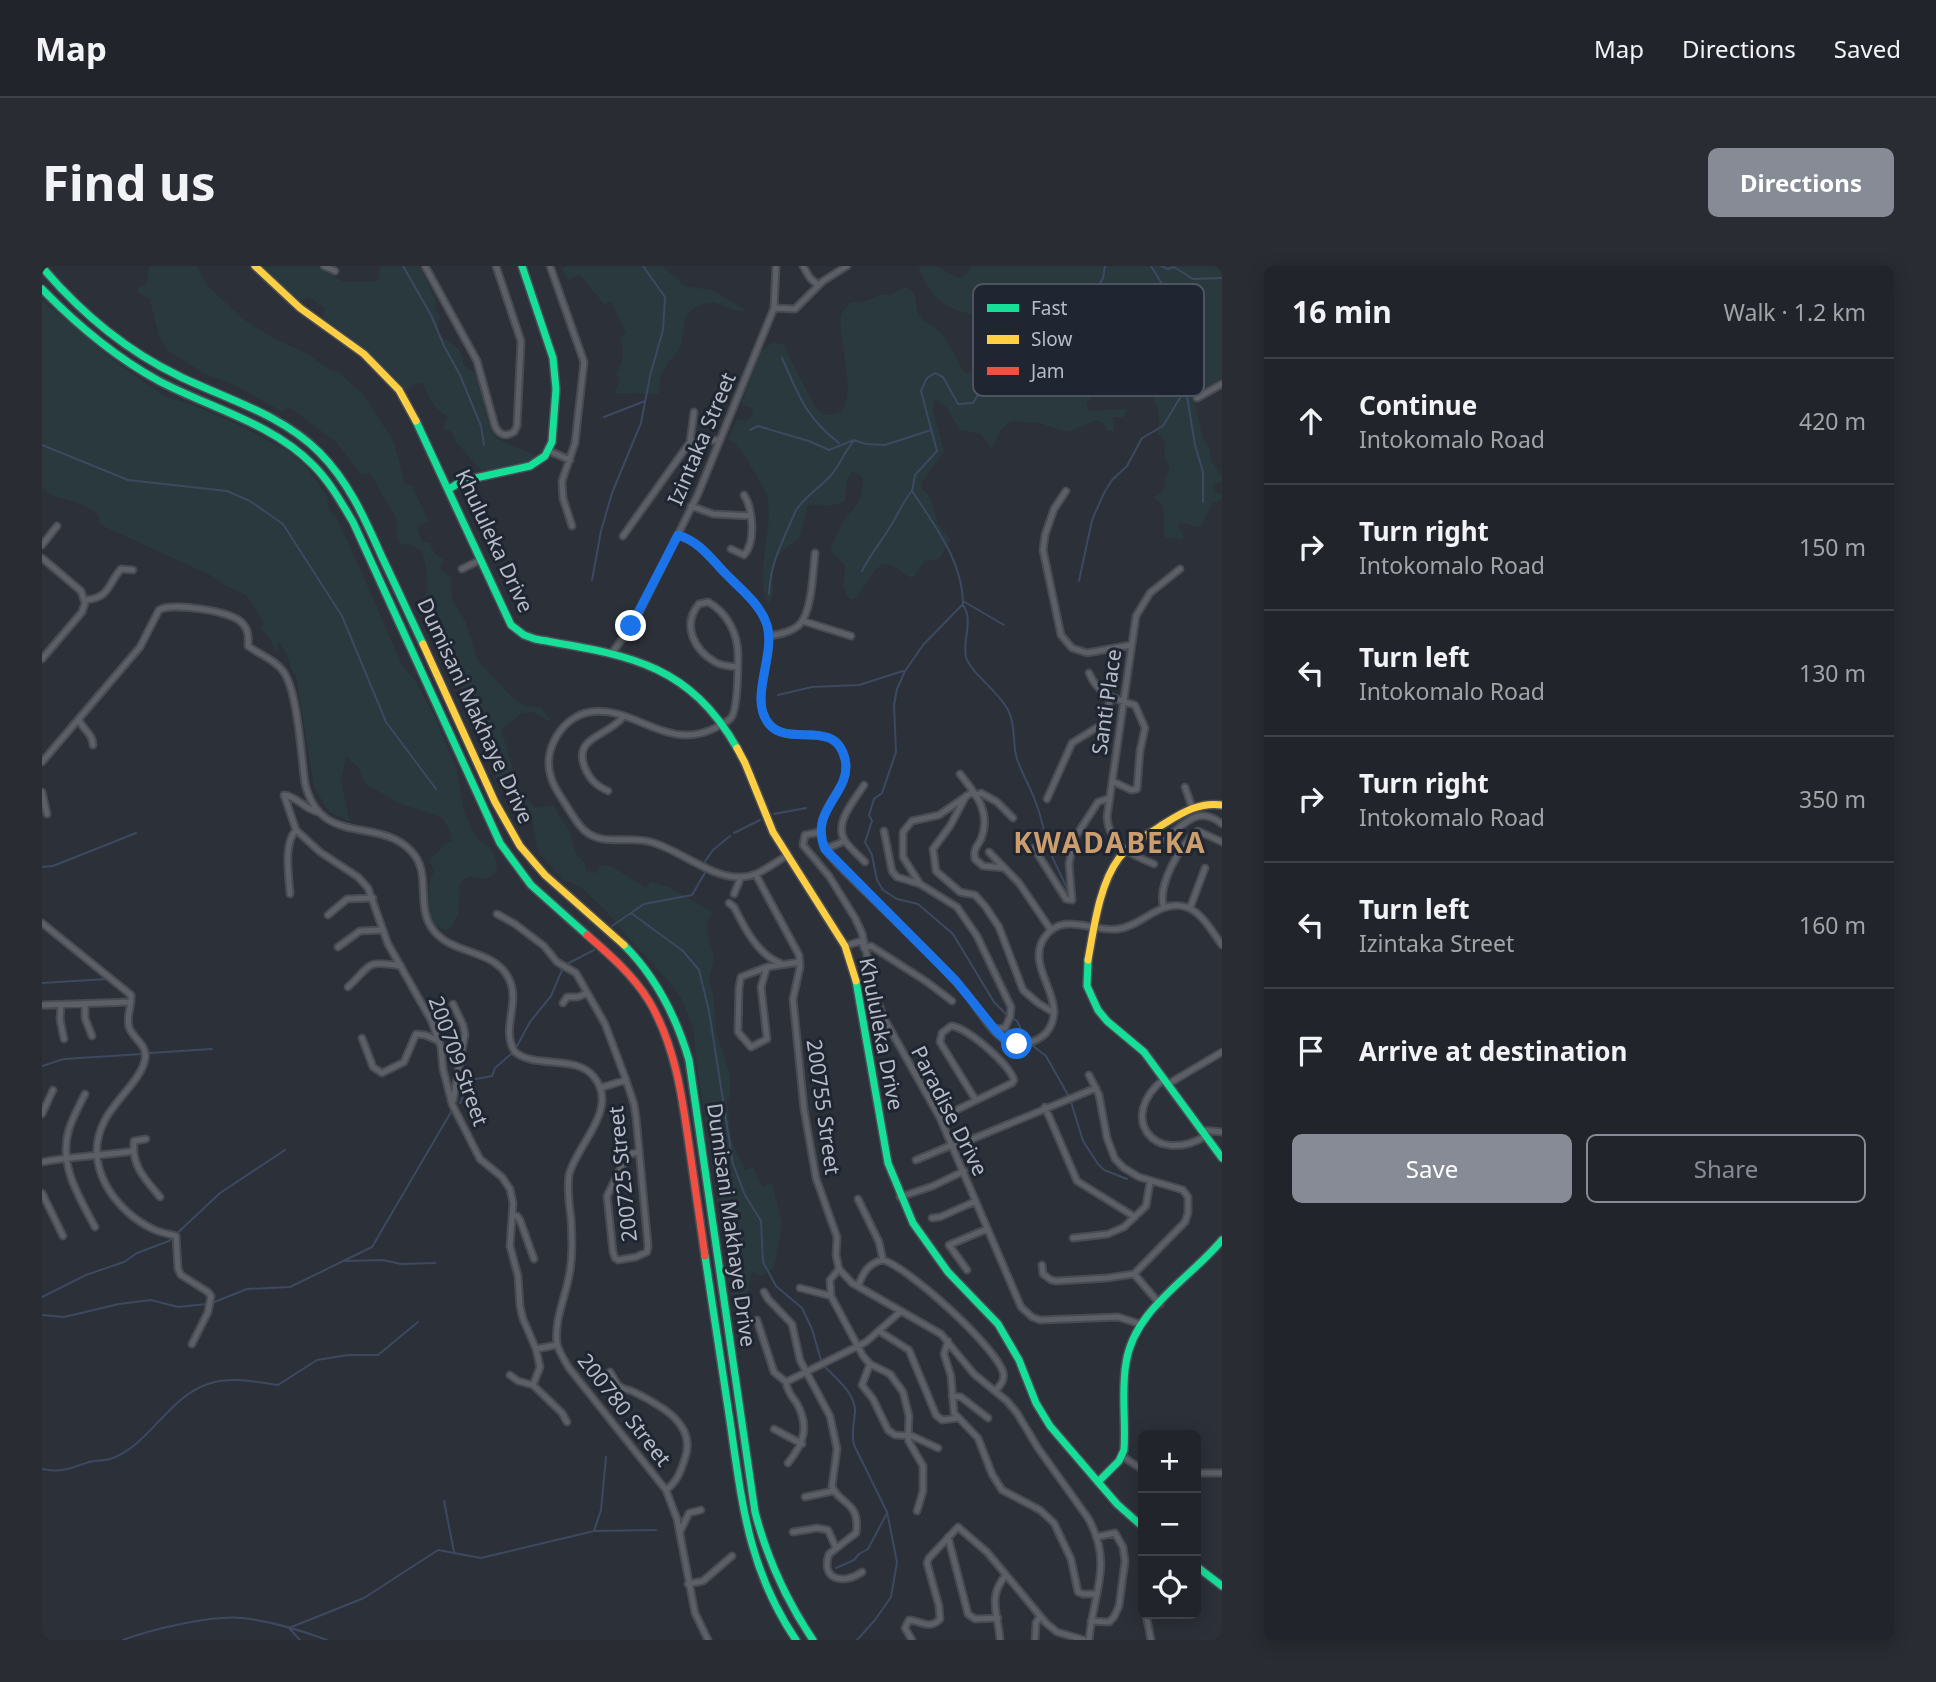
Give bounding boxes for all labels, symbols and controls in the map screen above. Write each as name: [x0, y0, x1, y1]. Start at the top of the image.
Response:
text: Map: [35, 26, 107, 71]
text: Map: [1594, 32, 1644, 65]
text: Directions: [1682, 32, 1796, 65]
text: Saved: [1834, 32, 1901, 65]
button: Directions: [1708, 148, 1894, 217]
text: Find us: [42, 149, 216, 215]
legend: [973, 284, 1204, 396]
text: 16 min: [1292, 291, 1392, 332]
text: Fast: [1031, 295, 1068, 321]
text: Walk · 1.2 km: [1724, 296, 1866, 328]
text: Slow: [1031, 326, 1072, 352]
text: Jam: [1029, 358, 1065, 384]
street label: Izintaka Street: [660, 367, 742, 509]
text: Continue: [1359, 387, 1477, 423]
icon: ahead: [1292, 402, 1330, 440]
text: 420 m: [1799, 405, 1866, 437]
text: Intokomalo Road: [1359, 423, 1545, 455]
street label: Khululeka Drive: [449, 464, 540, 617]
text: Turn right: [1359, 513, 1489, 549]
icon: right: [1292, 528, 1330, 566]
text: 150 m: [1799, 531, 1866, 563]
text: Intokomalo Road: [1359, 549, 1545, 581]
street label: Dumisani Makhaye Drive: [411, 593, 541, 828]
route end: [615, 610, 646, 641]
text: Turn left: [1359, 639, 1470, 675]
street label: Santi Place: [1085, 647, 1127, 757]
icon: left: [1292, 654, 1330, 692]
text: 130 m: [1799, 657, 1866, 689]
text: Intokomalo Road: [1359, 675, 1545, 707]
text: Turn right: [1359, 765, 1489, 801]
icon: right: [1292, 780, 1330, 818]
text: 350 m: [1799, 783, 1866, 815]
text: Intokomalo Road: [1359, 801, 1545, 833]
district label: KWADABEKA: [1013, 823, 1207, 861]
text: Turn left: [1359, 891, 1470, 927]
icon: left: [1292, 906, 1330, 944]
text: 160 m: [1799, 909, 1866, 941]
text: Izintaka Street: [1359, 927, 1514, 959]
street label: Khululeka Drive: [853, 955, 911, 1113]
street label: 200709 Street: [422, 992, 496, 1130]
route start: [1001, 1028, 1032, 1059]
icon: arrive: [1292, 1032, 1330, 1070]
text: Arrive at destination: [1359, 1033, 1628, 1069]
street label: 200755 Street: [801, 1037, 847, 1177]
street label: Paradise Drive: [905, 1041, 995, 1180]
street label: Dumisani Makhaye Drive: [701, 1101, 763, 1349]
street label: 200725 Street: [601, 1105, 643, 1243]
button: Save: [1292, 1134, 1572, 1203]
button: Share: [1586, 1134, 1866, 1203]
street label: 200780 Street: [572, 1347, 678, 1472]
map controls: [1138, 1430, 1201, 1619]
button: +: [1138, 1430, 1201, 1493]
button: −: [1138, 1493, 1201, 1556]
button: locate: [1138, 1556, 1201, 1619]

